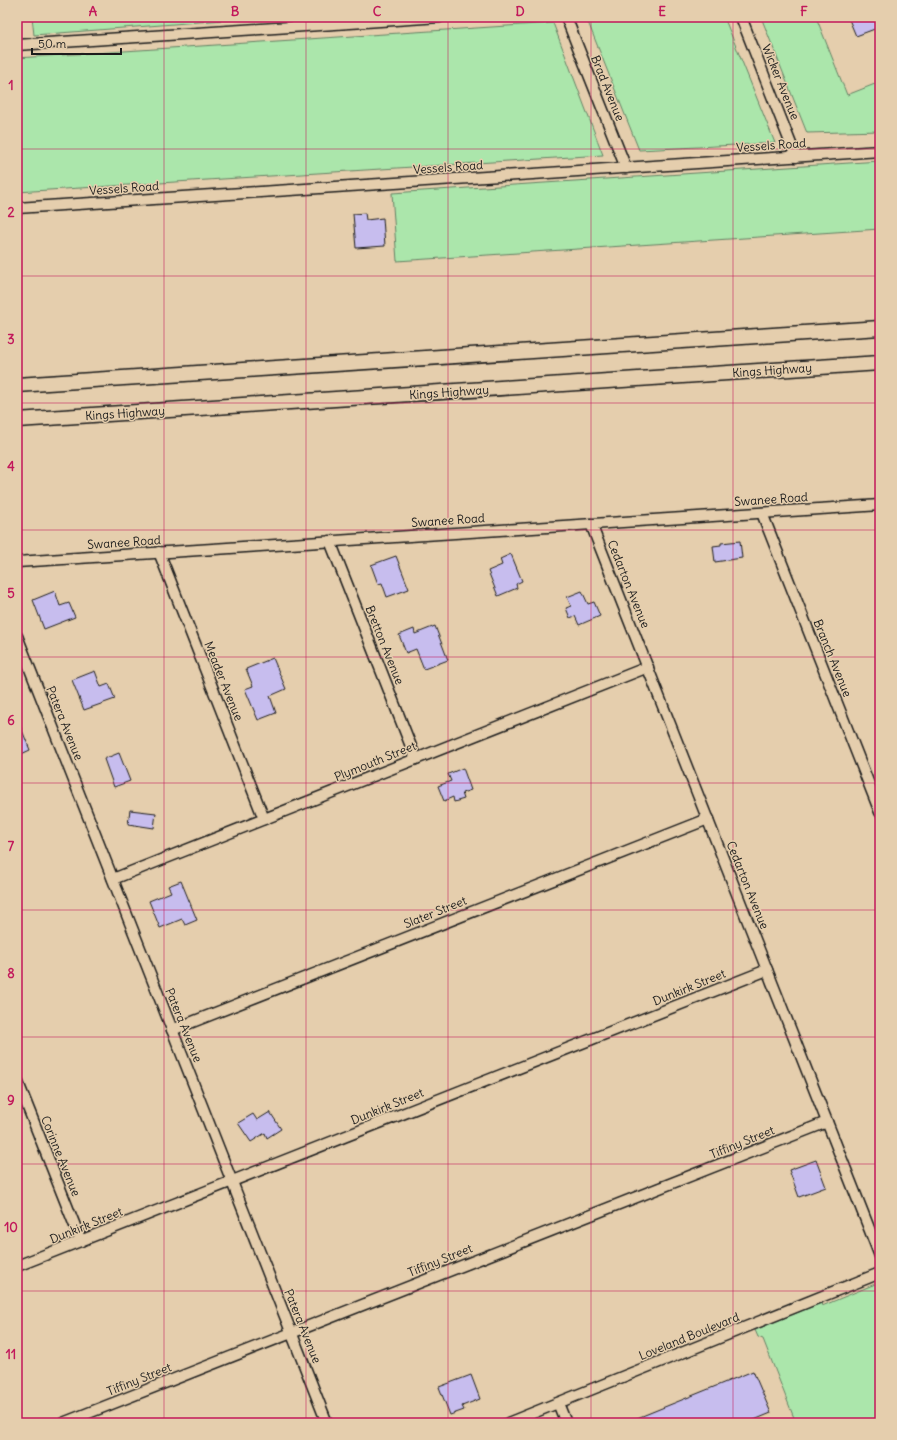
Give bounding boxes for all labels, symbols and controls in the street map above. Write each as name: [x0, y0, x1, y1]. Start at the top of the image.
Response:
text: A: [89, 3, 98, 20]
text: B: [231, 3, 240, 20]
text: C: [373, 3, 382, 20]
text: D: [515, 3, 525, 20]
text: E: [658, 3, 666, 20]
text: F: [800, 3, 808, 20]
scale bar: [32, 30, 121, 56]
text: 50 m: [38, 36, 67, 51]
street label: Wicker Avenue: [759, 42, 803, 122]
street label: Brad Avenue: [588, 53, 628, 123]
text: 1: [8, 77, 14, 94]
street label: Vessels Road: [736, 135, 806, 155]
street label: Vessels Road: [413, 157, 483, 177]
street label: Vessels Road: [89, 178, 159, 198]
text: 2: [7, 204, 15, 221]
text: 3: [7, 331, 15, 348]
street label: Kings Highway: [732, 360, 812, 380]
street label: Kings Highway: [409, 382, 489, 402]
street label: Kings Highway: [85, 403, 165, 423]
text: 4: [7, 458, 15, 475]
street label: Swanee Road: [734, 489, 808, 509]
street label: Swanee Road: [411, 510, 485, 530]
street label: Swanee Road: [87, 532, 161, 552]
street label: Cedarton Avenue: [604, 538, 654, 630]
text: 5: [7, 585, 15, 602]
street label: Bretton Avenue: [362, 603, 408, 687]
street label: Branch Avenue: [811, 617, 855, 699]
street label: Meader Avenue: [201, 639, 247, 723]
street label: Patera Avenue: [43, 684, 87, 762]
text: 6: [7, 712, 15, 729]
street label: Plymouth Street: [332, 738, 418, 784]
text: 7: [8, 838, 15, 855]
street label: Cedarton Avenue: [723, 839, 773, 931]
street label: Slater Street: [401, 893, 469, 931]
text: 8: [7, 965, 15, 982]
street label: Dunkirk Street: [650, 966, 728, 1008]
street label: Patera Avenue: [162, 986, 206, 1064]
street label: Dunkirk Street: [348, 1085, 426, 1127]
text: 9: [7, 1092, 15, 1109]
street label: Corinne Avenue: [38, 1114, 84, 1198]
street label: Tiffiny Street: [708, 1122, 776, 1162]
street label: Dunkirk Street: [47, 1204, 125, 1246]
text: 10: [4, 1219, 18, 1236]
street label: Tiffiny Street: [406, 1240, 474, 1280]
street label: Patera Avenue: [281, 1287, 325, 1365]
street label: Loveland Boulevard: [637, 1309, 741, 1363]
text: 11: [6, 1346, 16, 1363]
street label: Tiffiny Street: [105, 1359, 173, 1399]

